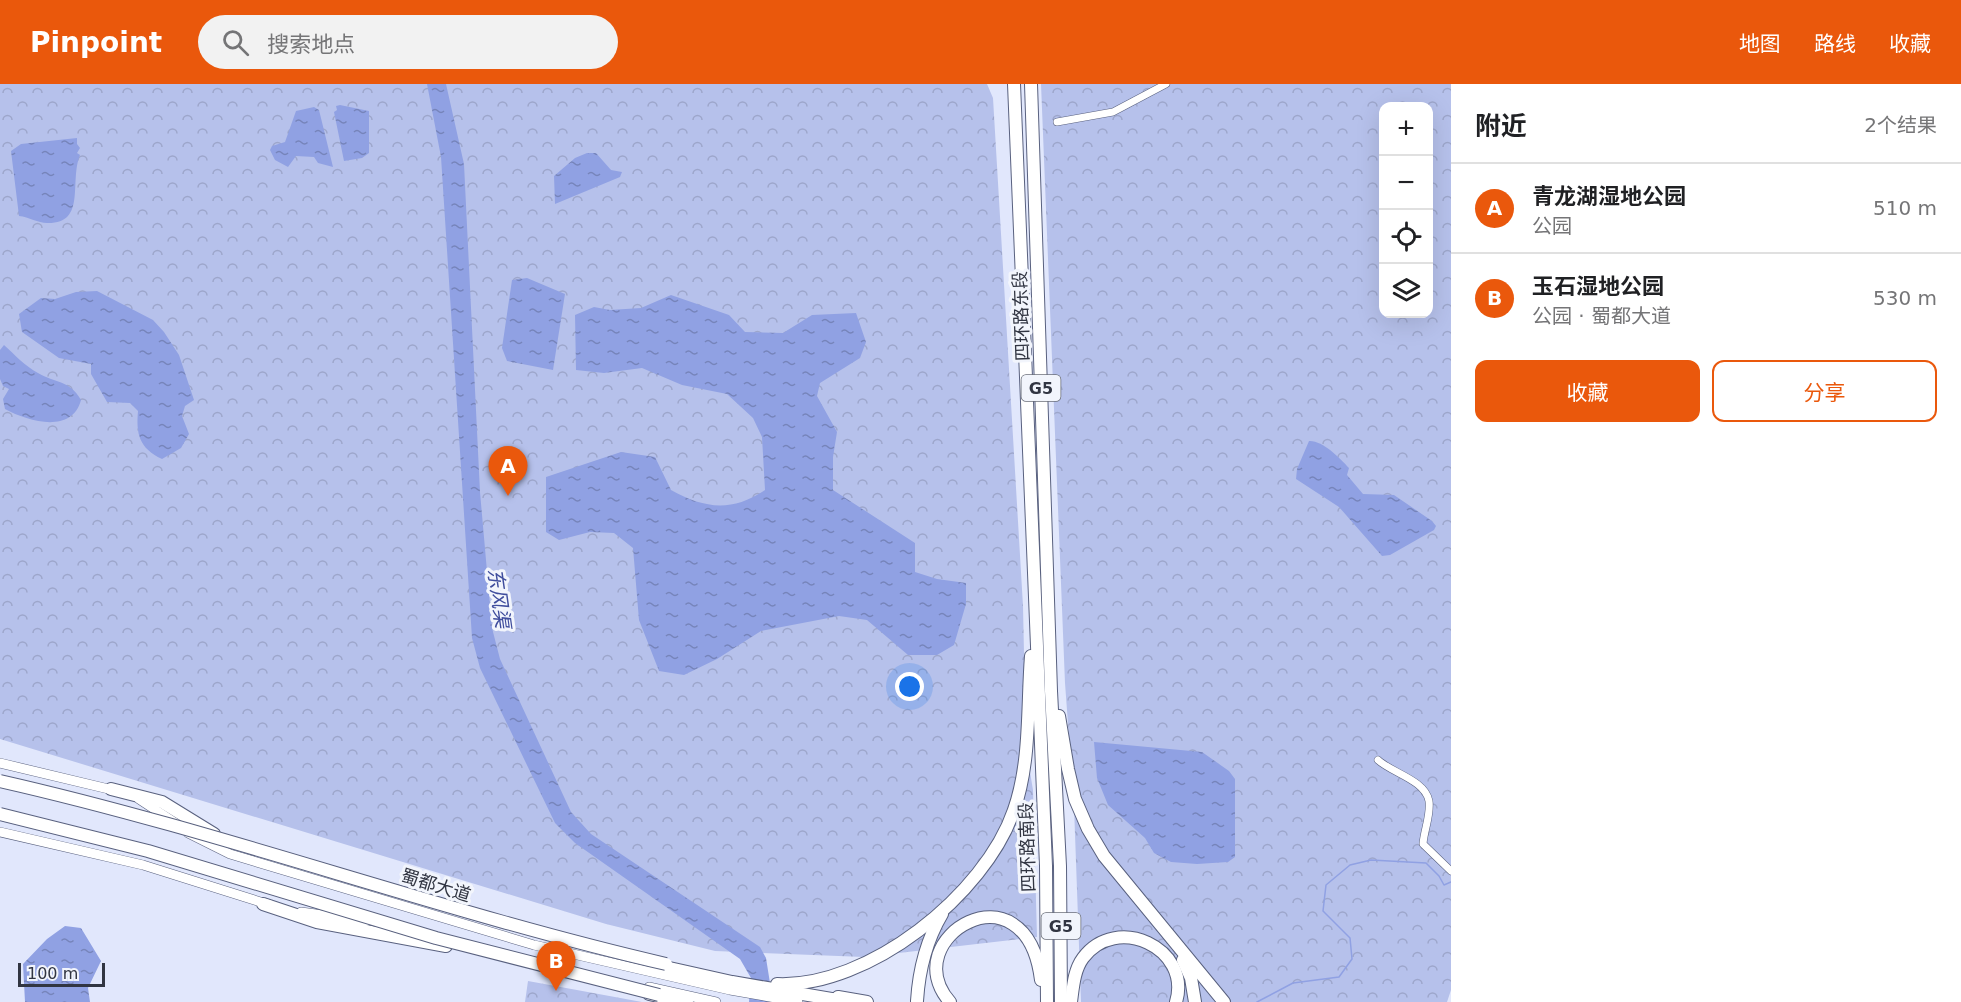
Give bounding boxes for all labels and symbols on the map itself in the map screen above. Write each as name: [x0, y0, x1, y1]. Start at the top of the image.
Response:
street label: 四环路东段: [1009, 271, 1033, 361]
road number: G5: [1022, 375, 1060, 401]
pin: A: [488, 446, 528, 496]
water label: 东风渠: [483, 567, 515, 632]
your location: [895, 672, 924, 701]
street label: 四环路南段: [1015, 802, 1039, 892]
street label: 蜀都大道: [399, 864, 473, 906]
road number: G5: [1042, 913, 1080, 939]
pin: B: [536, 942, 576, 991]
scale bar: [18, 960, 105, 988]

